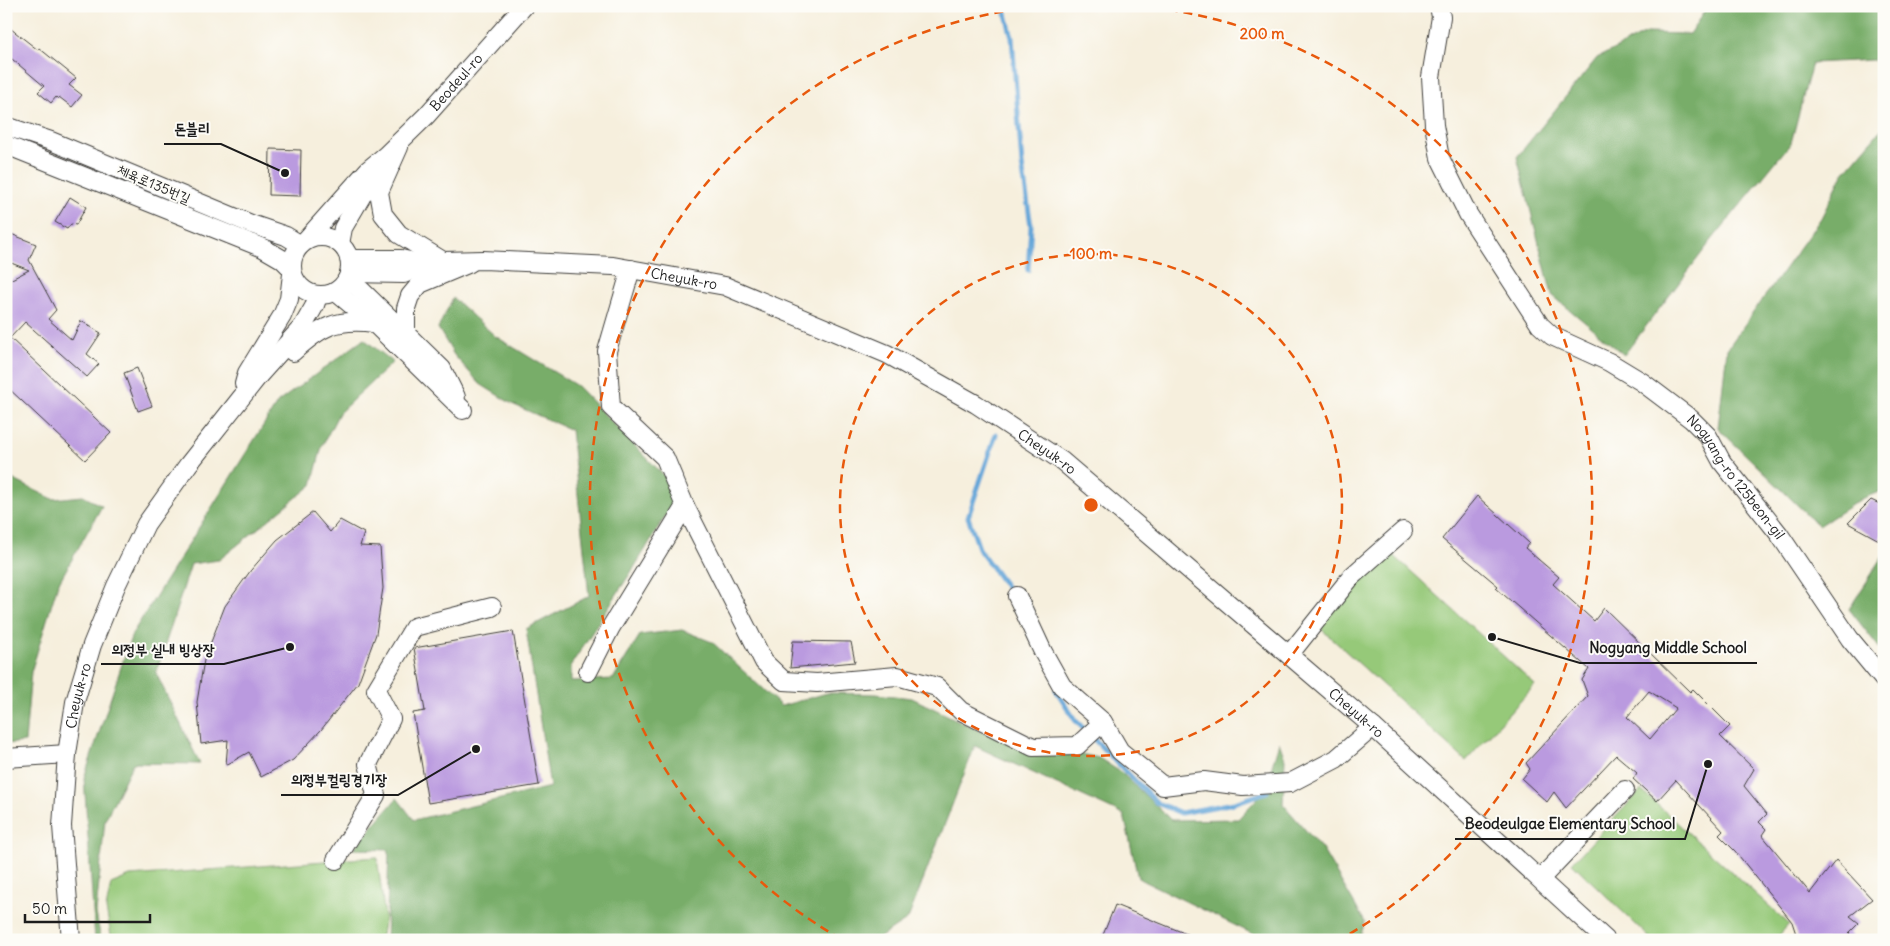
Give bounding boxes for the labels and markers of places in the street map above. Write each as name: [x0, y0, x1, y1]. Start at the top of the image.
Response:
callout: 돈블리: [164, 114, 221, 144]
centre of rings: [1082, 496, 1100, 514]
callout: Nogyang Middle School: [1580, 633, 1757, 663]
callout: 의정부 실내 빙상장: [101, 634, 224, 664]
callout: 의정부컬링경기장: [281, 765, 398, 795]
callout: Beodeulgae Elementary School: [1455, 809, 1685, 839]

